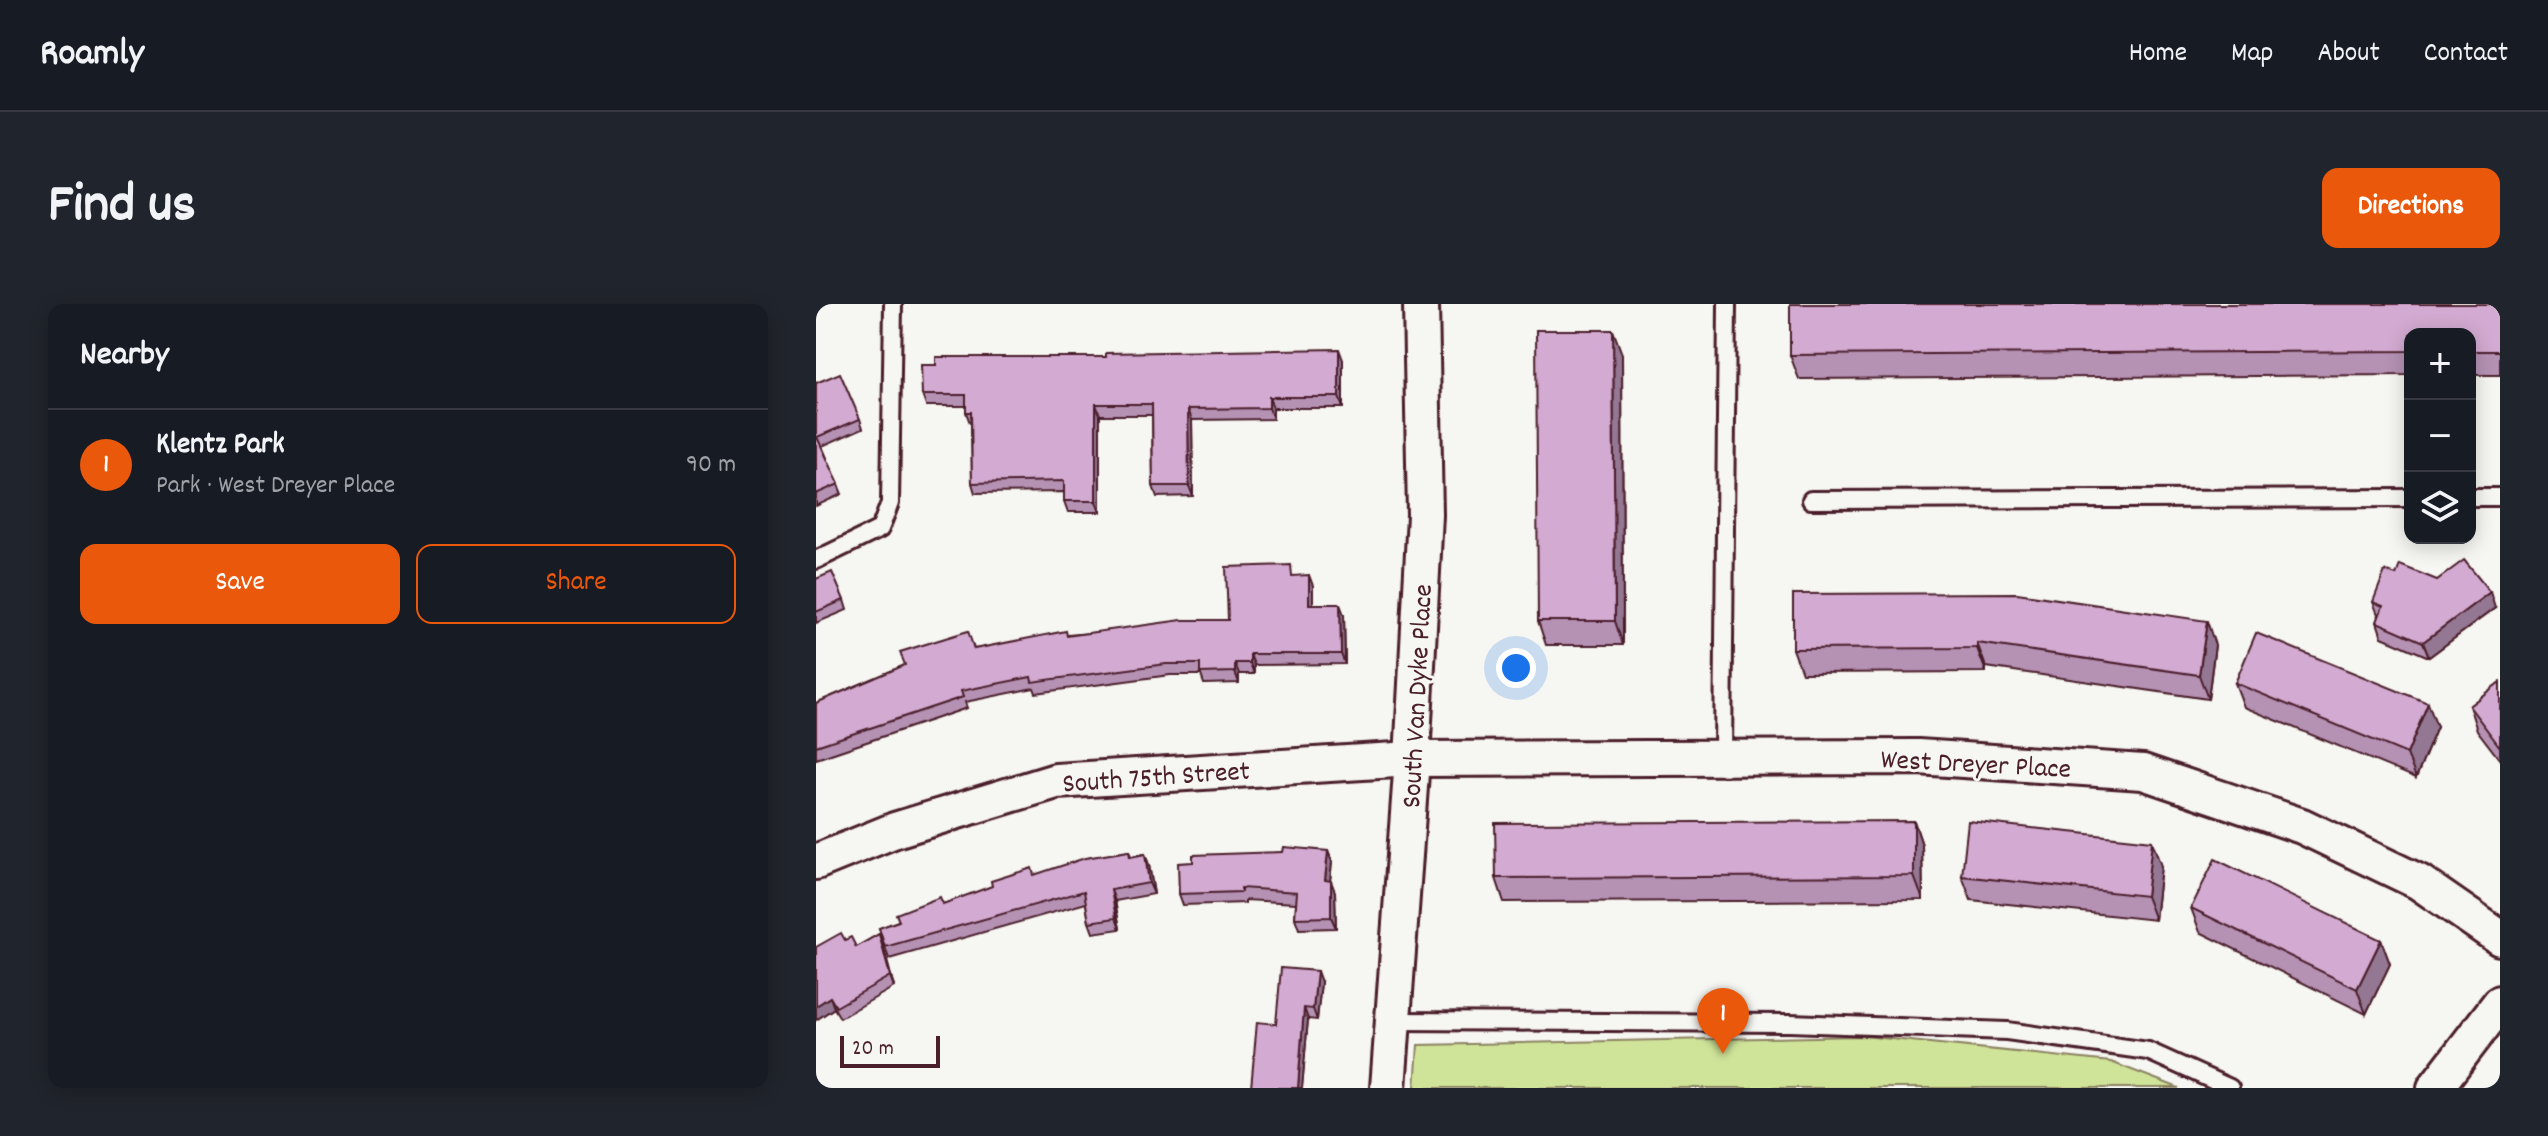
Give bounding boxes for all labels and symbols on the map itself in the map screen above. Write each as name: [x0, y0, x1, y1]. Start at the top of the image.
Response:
street label: South Van Dyke Place: [1394, 583, 1446, 809]
your location: [1496, 648, 1536, 688]
street label: West Dreyer Place: [1880, 742, 2072, 792]
street label: South 75th Street: [1061, 753, 1251, 806]
pin: 1: [1697, 988, 1749, 1054]
scale bar: [840, 1032, 940, 1068]

